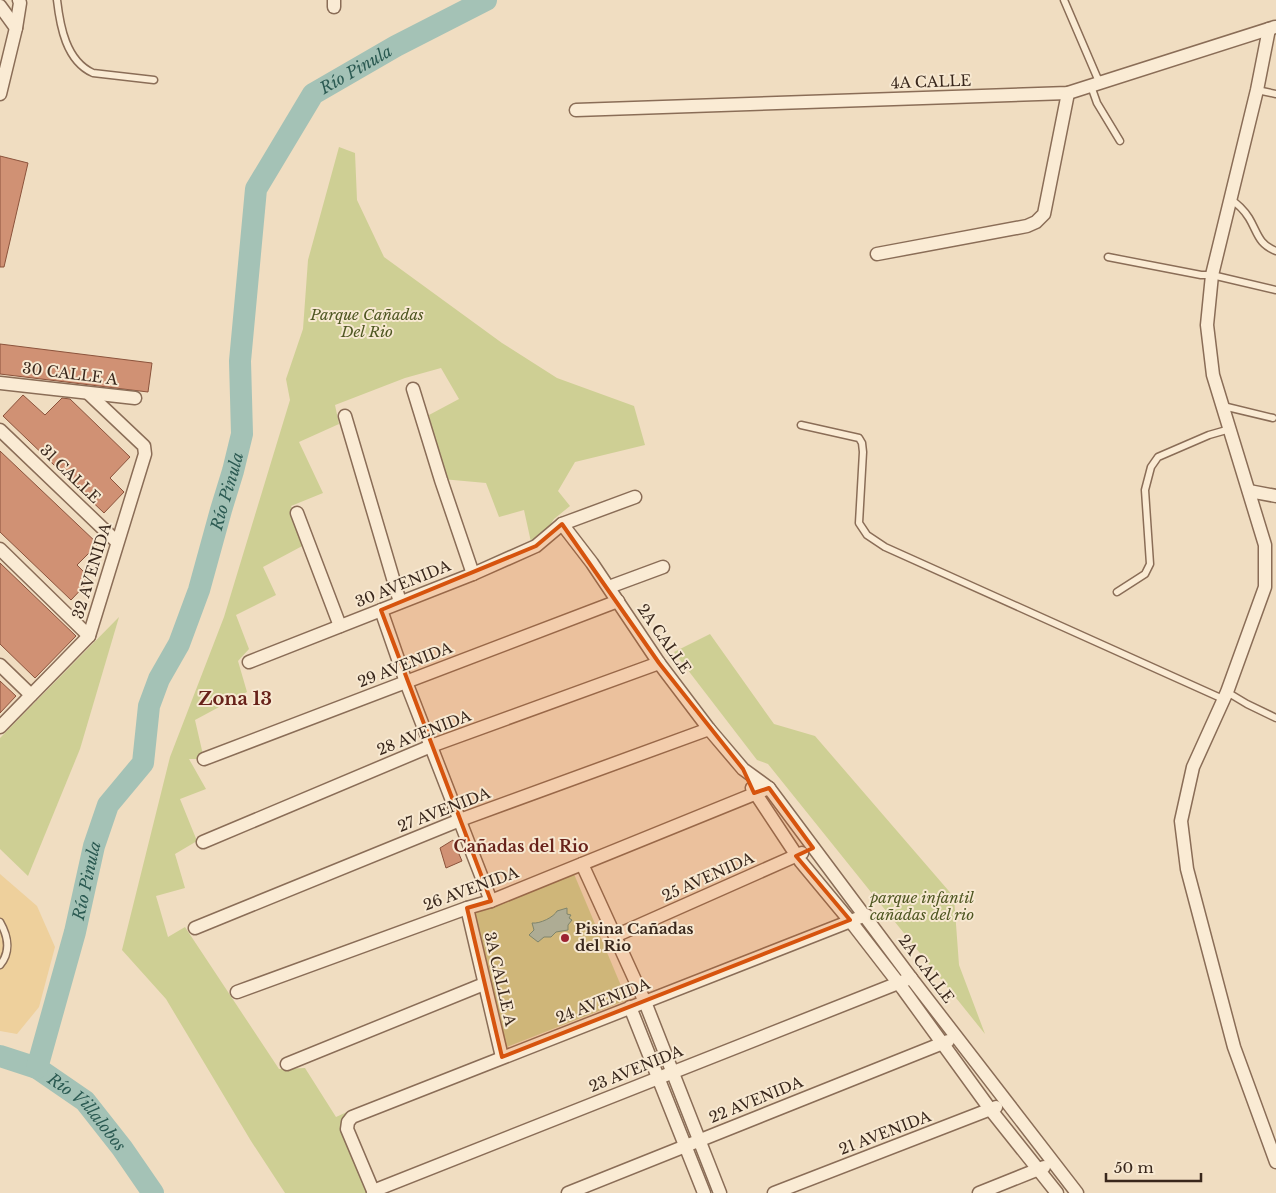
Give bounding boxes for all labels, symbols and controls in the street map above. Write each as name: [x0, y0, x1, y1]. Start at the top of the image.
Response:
water label: Río Pinula: [315, 41, 395, 99]
street label: 4A CALLE: [890, 71, 972, 92]
park label: Parque Cañadas Del Rio: [309, 305, 424, 341]
street label: 30 CALLE A: [21, 358, 119, 389]
street label: 31 CALLE: [36, 440, 105, 507]
water label: Río Pinula: [206, 450, 247, 533]
street label: 32 AVENIDA: [68, 520, 115, 621]
street label: 30 AVENIDA: [352, 556, 454, 611]
street label: 2A CALLE: [633, 600, 695, 677]
street label: 29 AVENIDA: [355, 638, 455, 691]
district label: Zona 13: [198, 688, 272, 710]
street label: 28 AVENIDA: [374, 706, 474, 759]
street label: 27 AVENIDA: [395, 783, 493, 836]
district label: Cañadas del Rio: [454, 836, 588, 856]
water label: Río Pinula: [68, 838, 105, 923]
street label: 25 AVENIDA: [659, 848, 757, 905]
street label: 26 AVENIDA: [421, 862, 521, 915]
park label: parque infantil cañadas del rio: [868, 888, 974, 924]
place label: Pisina Cañadas del Rio: [575, 919, 694, 955]
street label: 3A CALLE A: [480, 930, 521, 1028]
street label: 2A CALLE: [894, 931, 958, 1007]
marker: Pisina Cañadas del Rio: [559, 932, 571, 944]
street label: 24 AVENIDA: [553, 974, 653, 1027]
street label: 23 AVENIDA: [586, 1041, 686, 1096]
water label: Río Villalobos: [43, 1068, 130, 1155]
street label: 22 AVENIDA: [706, 1072, 806, 1127]
street label: 21 AVENIDA: [836, 1106, 934, 1159]
scale bar: [1106, 1150, 1201, 1182]
text: 50 m: [1114, 1158, 1154, 1177]

